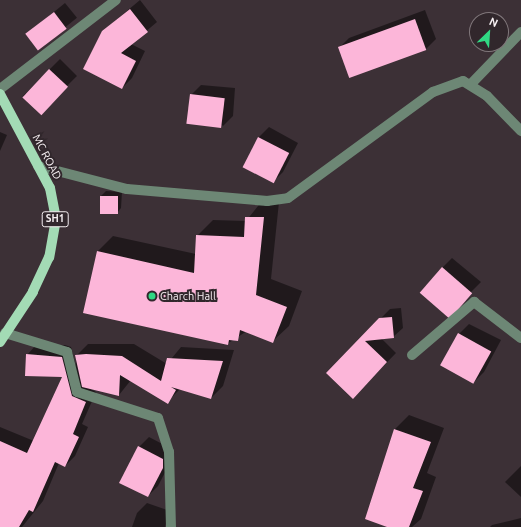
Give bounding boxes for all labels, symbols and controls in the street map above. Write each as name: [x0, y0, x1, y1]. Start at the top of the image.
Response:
north arrow: [469, 12, 509, 52]
text: N: [487, 15, 500, 29]
street label: MC ROAD: [30, 132, 64, 182]
road number: SH1: [41, 211, 69, 227]
place label: Charch Hall: [160, 289, 216, 303]
marker: Charch Hall: [147, 291, 157, 301]

